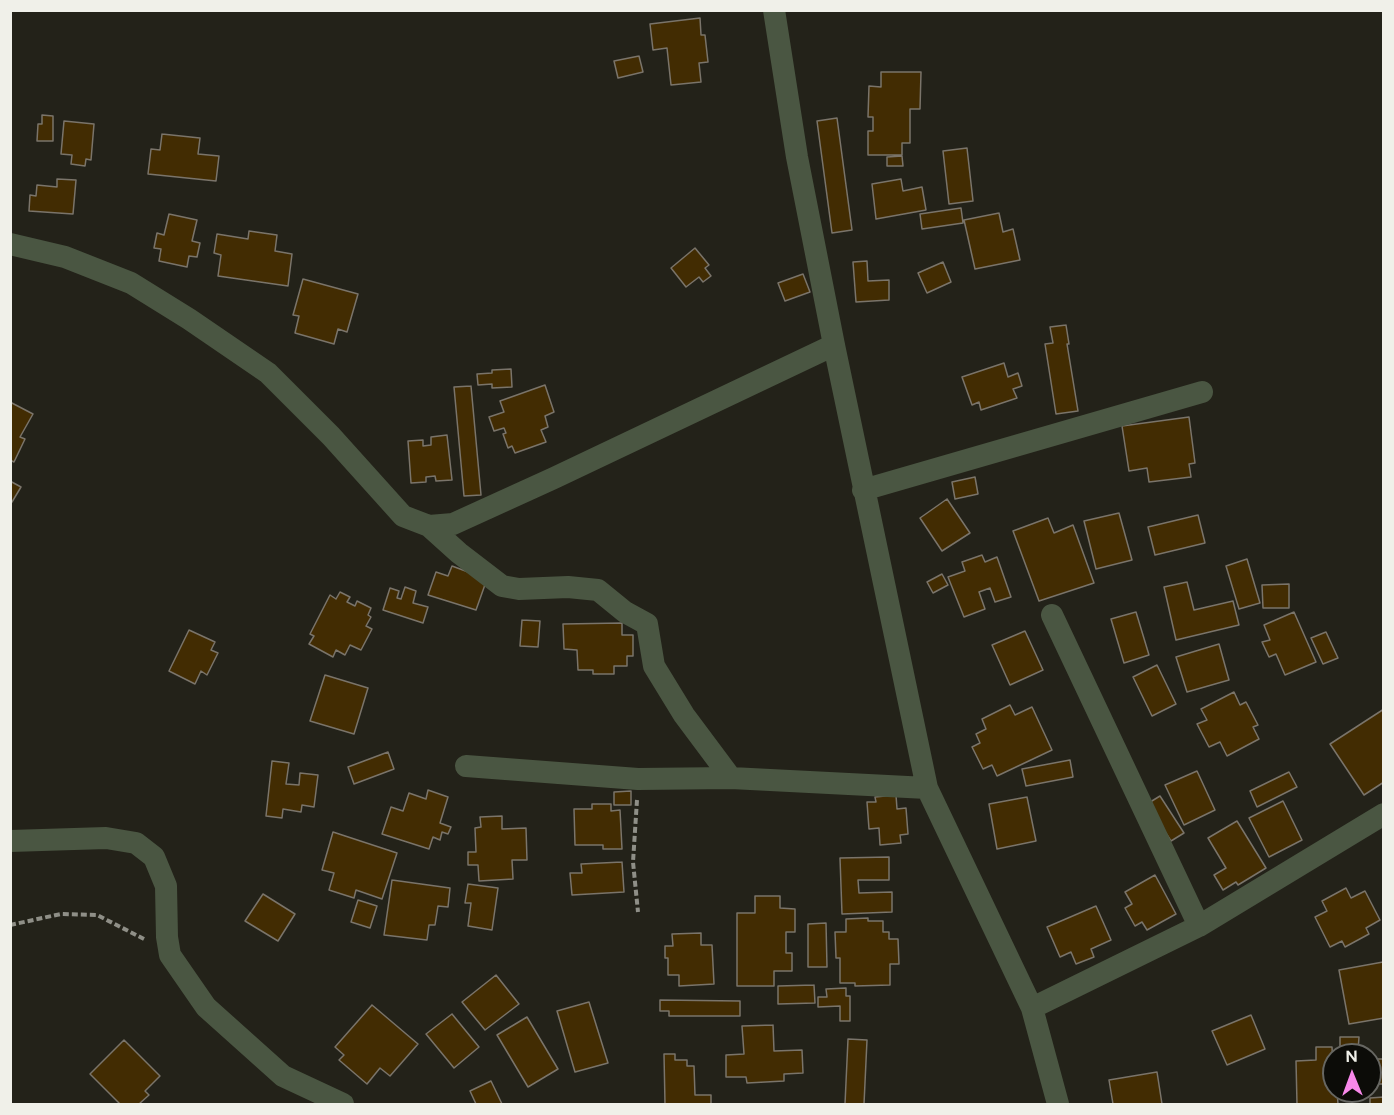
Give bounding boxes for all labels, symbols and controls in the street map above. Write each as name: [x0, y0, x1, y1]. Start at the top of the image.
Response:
north arrow: [1322, 1043, 1382, 1103]
text: N: [1345, 1047, 1358, 1066]

